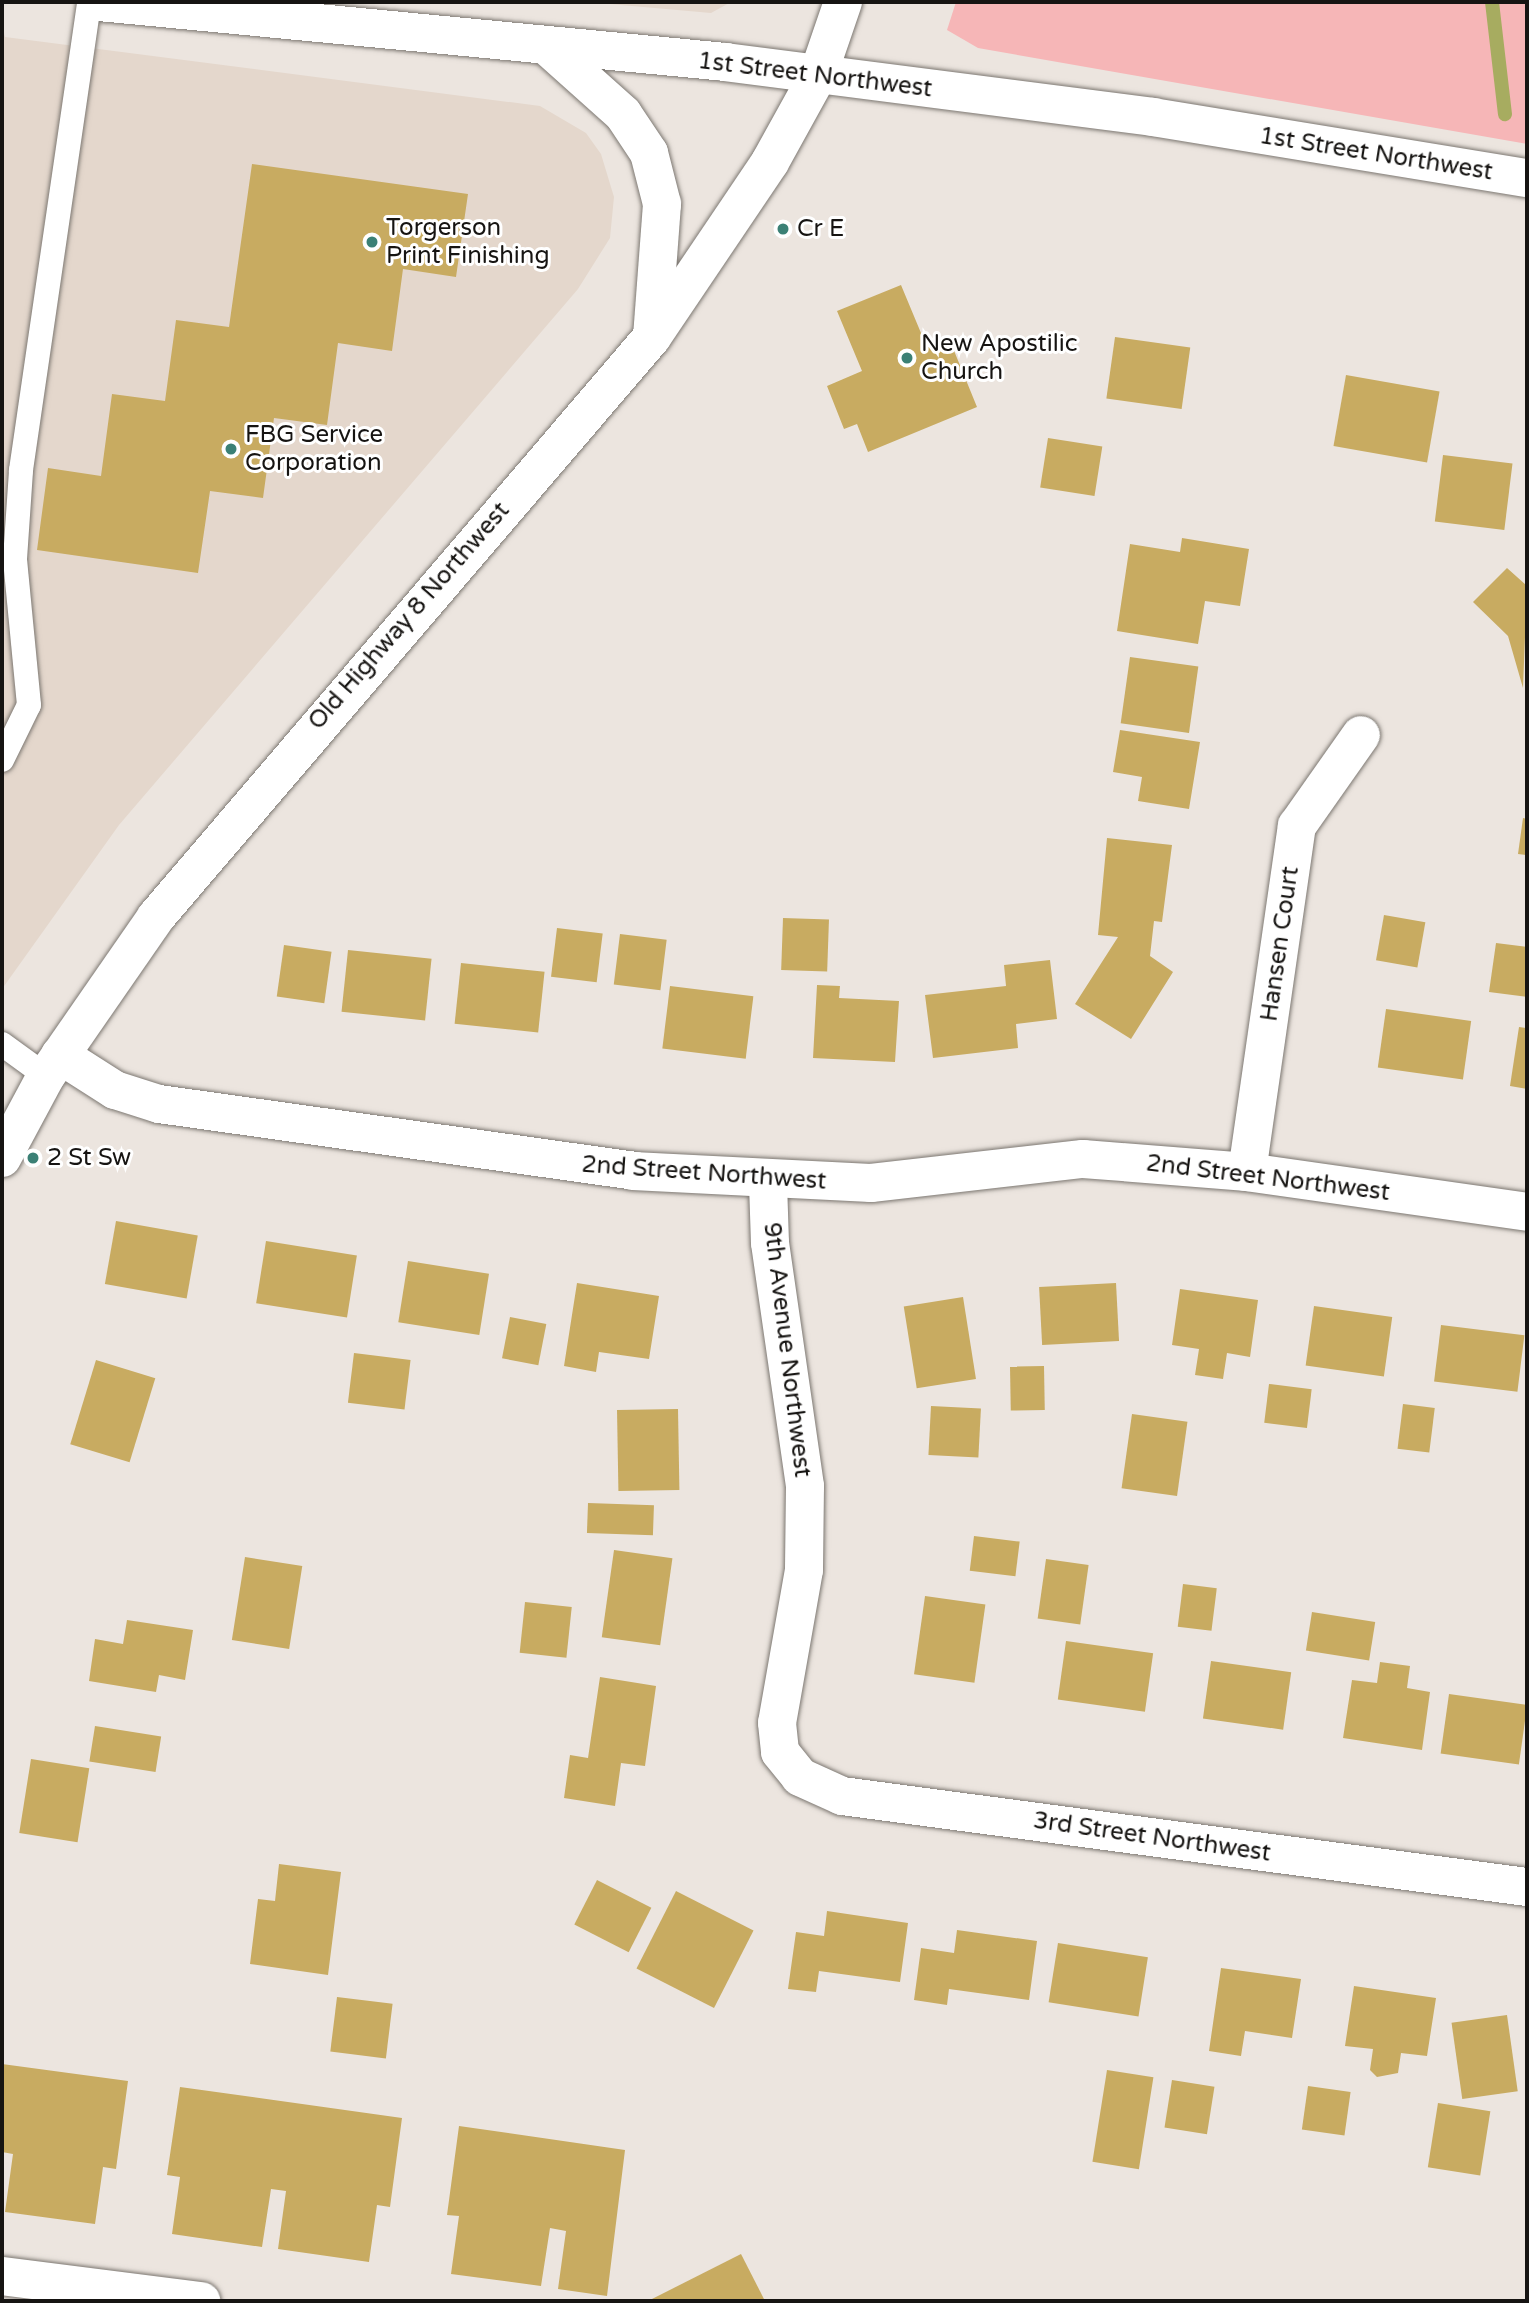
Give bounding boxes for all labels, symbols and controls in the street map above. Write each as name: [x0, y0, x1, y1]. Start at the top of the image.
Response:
street label: 1st Street Northwest: [696, 46, 934, 104]
street label: 1st Street Northwest: [1257, 121, 1495, 187]
place label: Torgerson Print Finishing: [386, 214, 550, 270]
place label: Cr E: [797, 215, 844, 243]
marker: Cr E: [775, 221, 791, 237]
marker: Torgerson Print Finishing: [364, 234, 380, 250]
place label: New Apostilic Church: [921, 330, 1077, 386]
marker: New Apostilic Church: [899, 350, 915, 366]
place label: FBG Service Corporation: [245, 421, 383, 477]
marker: FBG Service Corporation: [223, 441, 239, 457]
street label: Old Highway 8 Northwest: [302, 496, 516, 736]
street label: Hansen Court: [1255, 865, 1305, 1023]
place label: 2 St Sw: [47, 1144, 131, 1172]
street label: 2nd Street Northwest: [1145, 1149, 1391, 1207]
marker: 2 St Sw: [25, 1150, 41, 1166]
street label: 2nd Street Northwest: [581, 1150, 827, 1196]
street label: 9th Avenue Northwest: [757, 1221, 817, 1479]
street label: 3rd Street Northwest: [1031, 1806, 1273, 1868]

